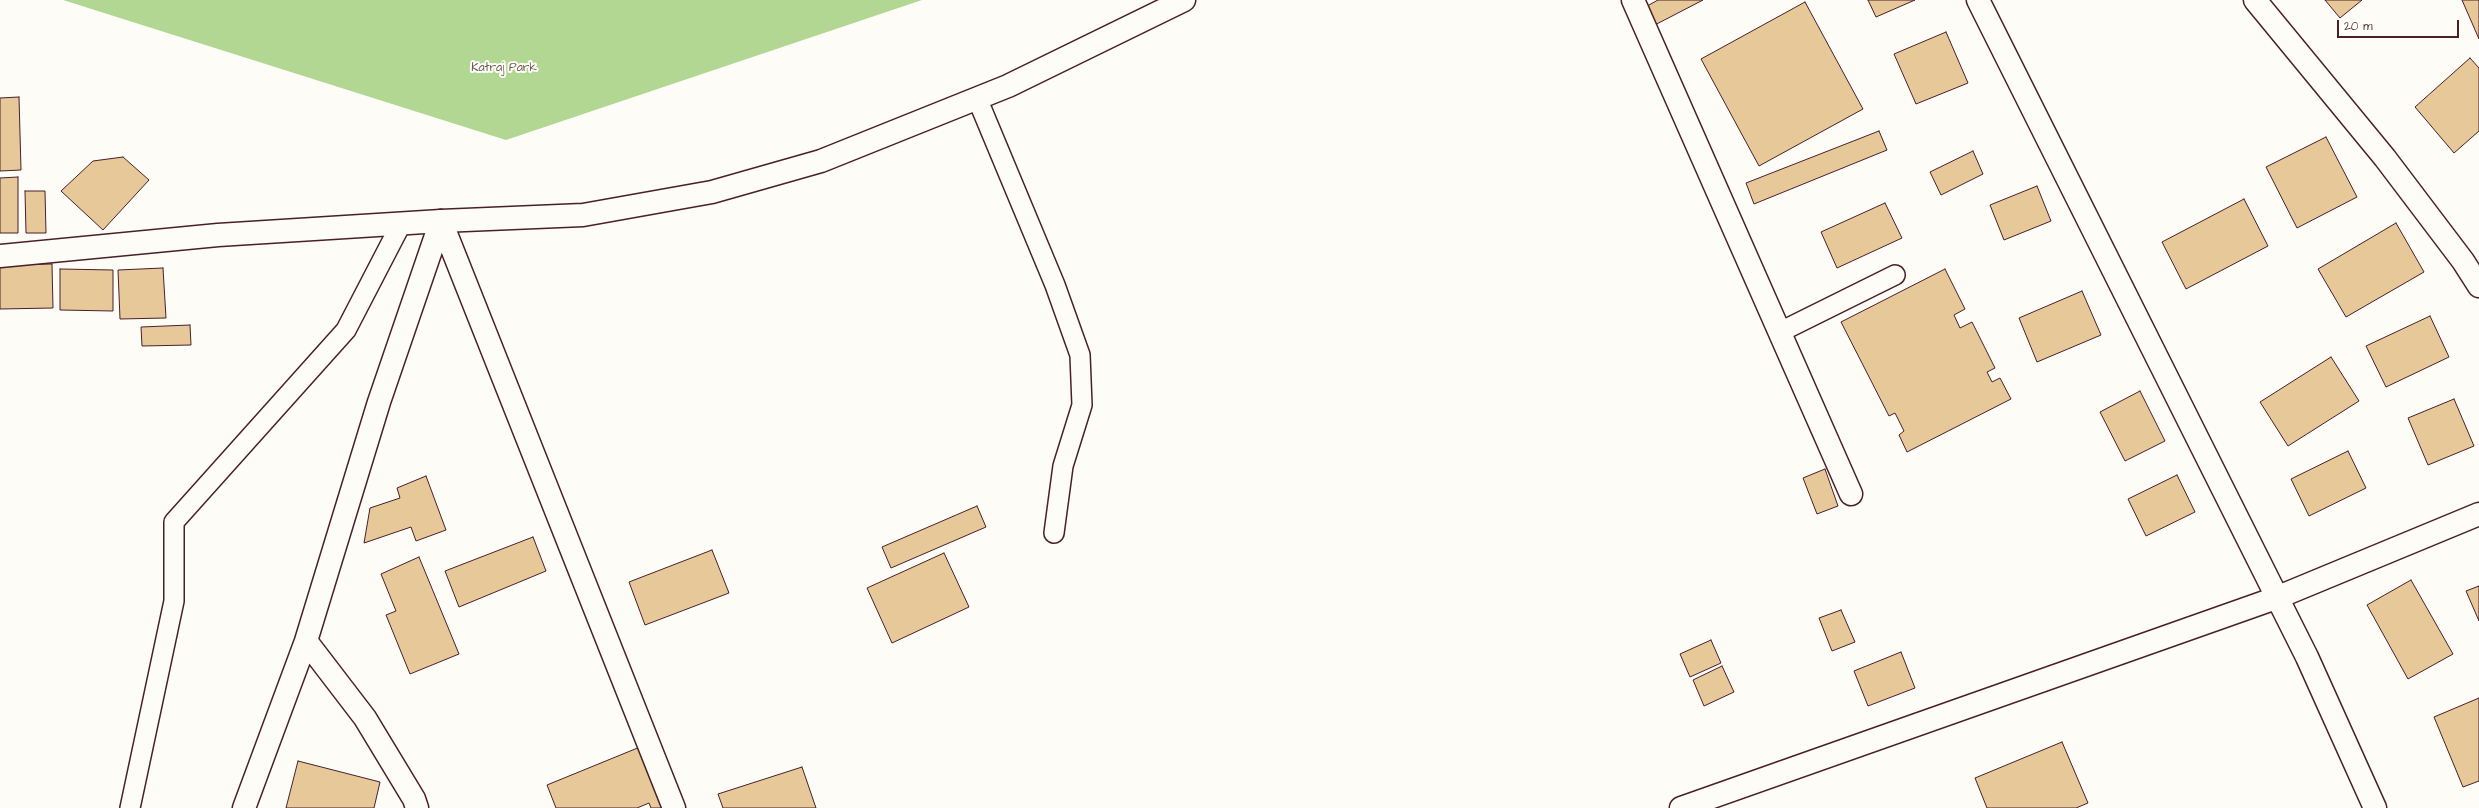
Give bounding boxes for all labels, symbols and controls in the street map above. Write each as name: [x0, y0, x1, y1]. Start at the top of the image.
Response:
scale bar: [2339, 12, 2461, 38]
text: 20 m: [2344, 18, 2373, 35]
park label: Katraj Park: [471, 61, 537, 75]

